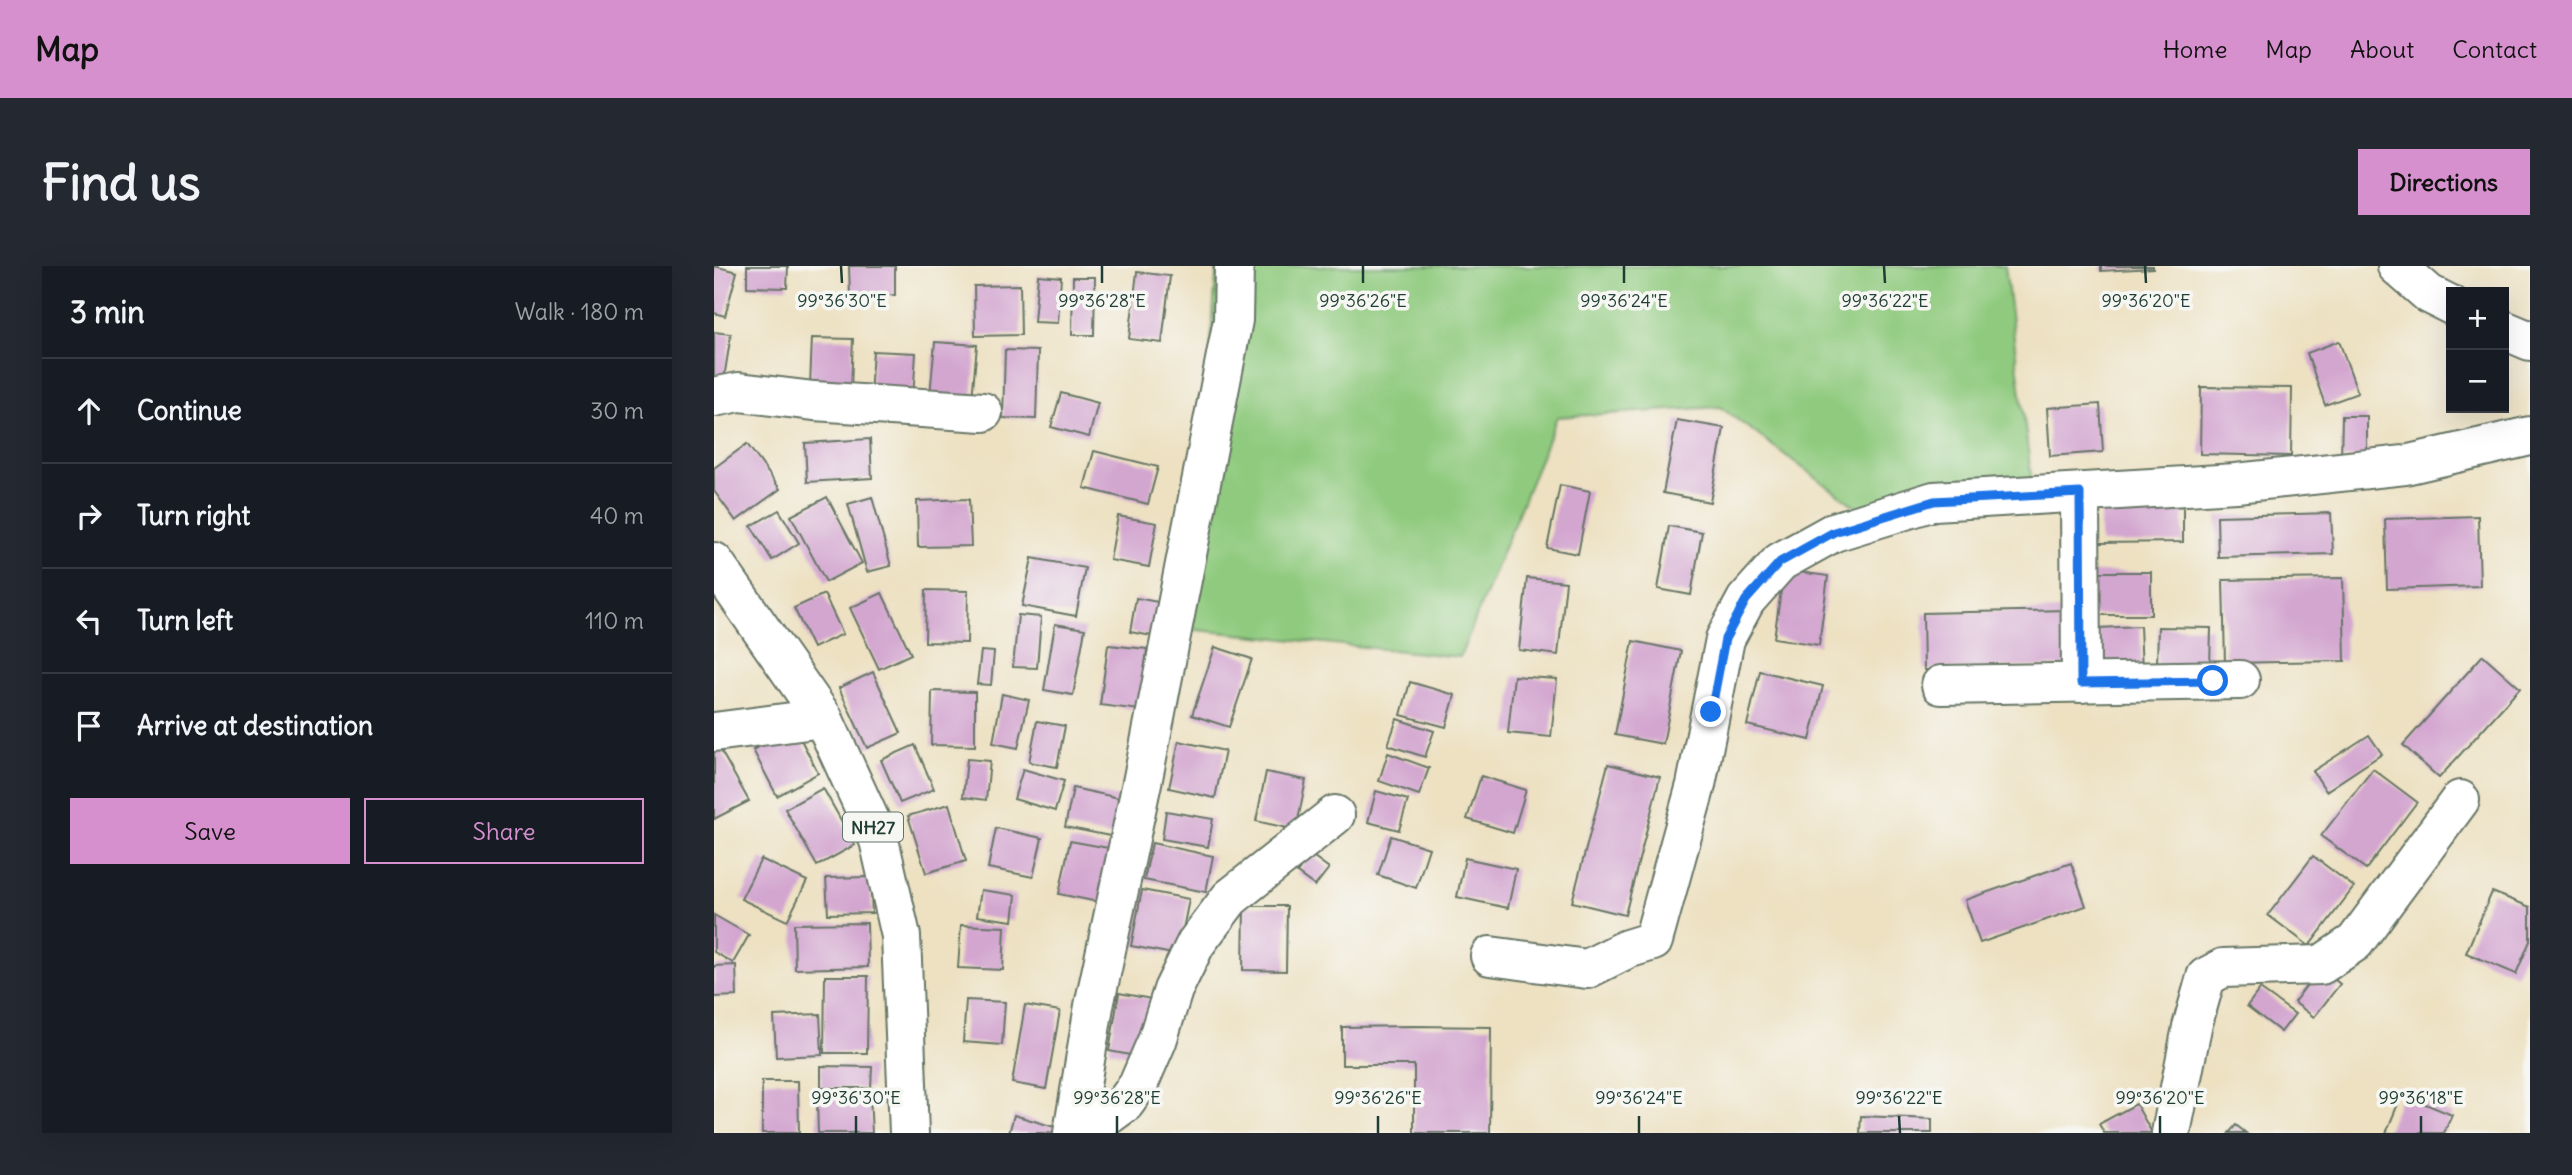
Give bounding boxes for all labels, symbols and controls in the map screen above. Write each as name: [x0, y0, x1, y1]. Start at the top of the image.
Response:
text: Map: [35, 28, 99, 70]
text: Home: [2163, 34, 2227, 64]
text: Map: [2265, 34, 2312, 64]
text: About: [2350, 34, 2414, 64]
text: Contact: [2452, 34, 2537, 64]
button: Directions: [2358, 149, 2530, 215]
text: Find us: [42, 152, 200, 213]
map controls: [2446, 287, 2509, 413]
button: +: [2446, 287, 2509, 350]
text: 99°36'30"E: [797, 289, 887, 312]
text: 99°36'28"E: [1058, 289, 1146, 312]
text: 99°36'26"E: [1319, 289, 1407, 312]
text: 99°36'24"E: [1580, 289, 1668, 312]
text: 99°36'22"E: [1841, 289, 1929, 312]
text: 99°36'20"E: [2101, 289, 2191, 312]
text: 3 min: [70, 293, 145, 331]
text: Walk · 180 m: [515, 297, 644, 326]
button: −: [2446, 350, 2509, 413]
icon: ahead: [70, 392, 108, 430]
text: Continue: [137, 394, 242, 427]
text: 30 m: [590, 396, 644, 425]
icon: right: [70, 497, 108, 535]
text: Turn right: [137, 499, 250, 532]
text: 40 m: [590, 501, 644, 530]
icon: left: [70, 602, 108, 640]
text: Turn left: [137, 604, 233, 637]
text: 110 m: [585, 606, 644, 635]
route start: [2197, 665, 2228, 696]
route end: [1695, 696, 1726, 727]
icon: arrive: [70, 707, 108, 745]
text: Arrive at destination: [137, 709, 373, 742]
button: Save: [70, 798, 350, 864]
button: Share: [364, 798, 644, 864]
road number: NH27: [843, 812, 903, 842]
text: 99°36'30"E: [811, 1086, 901, 1109]
text: 99°36'28"E: [1073, 1086, 1161, 1109]
text: 99°36'26"E: [1334, 1086, 1422, 1109]
text: 99°36'24"E: [1595, 1086, 1683, 1109]
text: 99°36'22"E: [1855, 1086, 1943, 1109]
text: 99°36'20"E: [2115, 1086, 2205, 1109]
text: 99°36'18"E: [2379, 1086, 2464, 1109]

